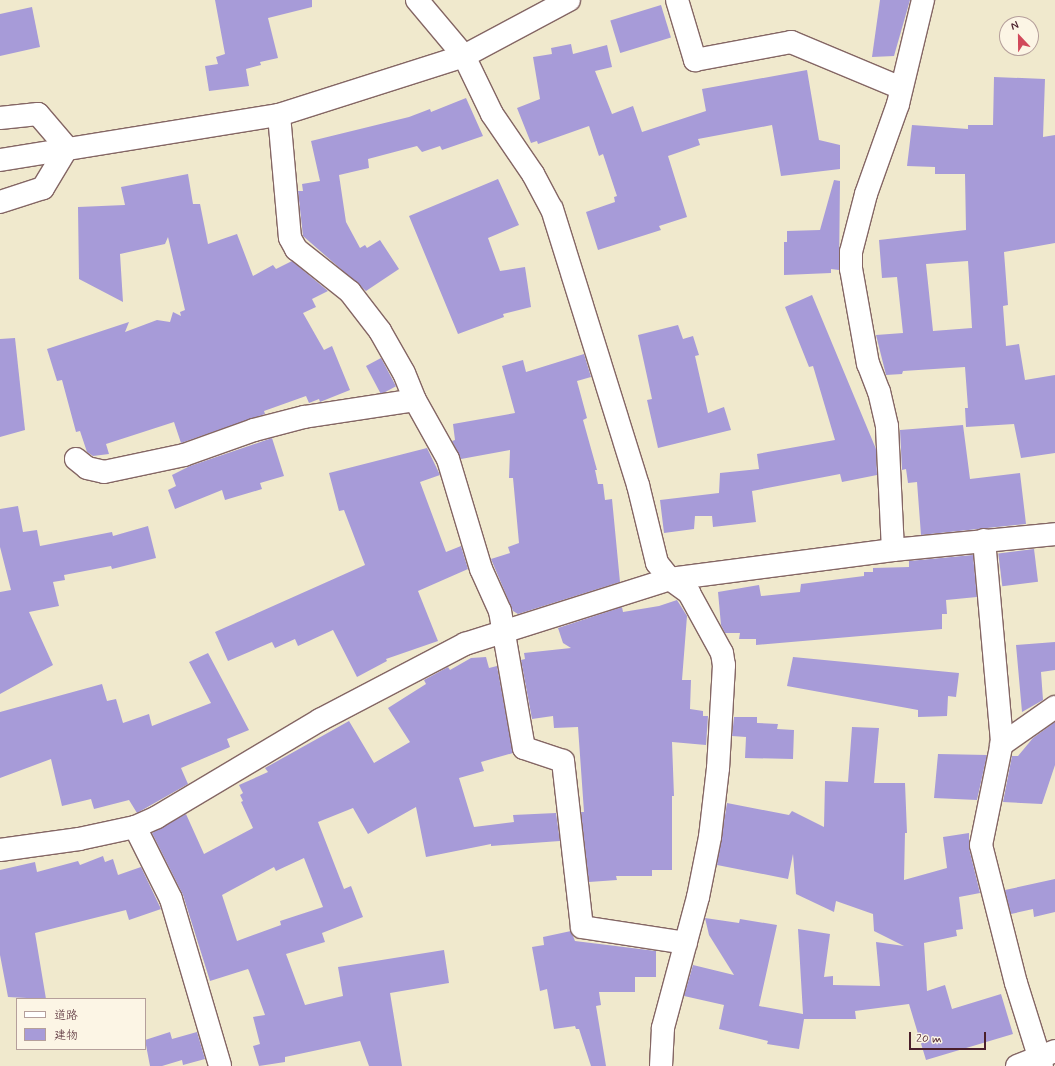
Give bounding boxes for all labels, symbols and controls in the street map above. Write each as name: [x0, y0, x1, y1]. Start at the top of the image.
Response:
north arrow: [999, 16, 1039, 56]
text: N: [1009, 18, 1021, 34]
legend: [16, 998, 146, 1050]
text: 道路: [54, 1008, 78, 1024]
scale bar: [911, 1024, 988, 1050]
text: 建物: [54, 1028, 78, 1044]
text: 20 m: [916, 1031, 942, 1047]

